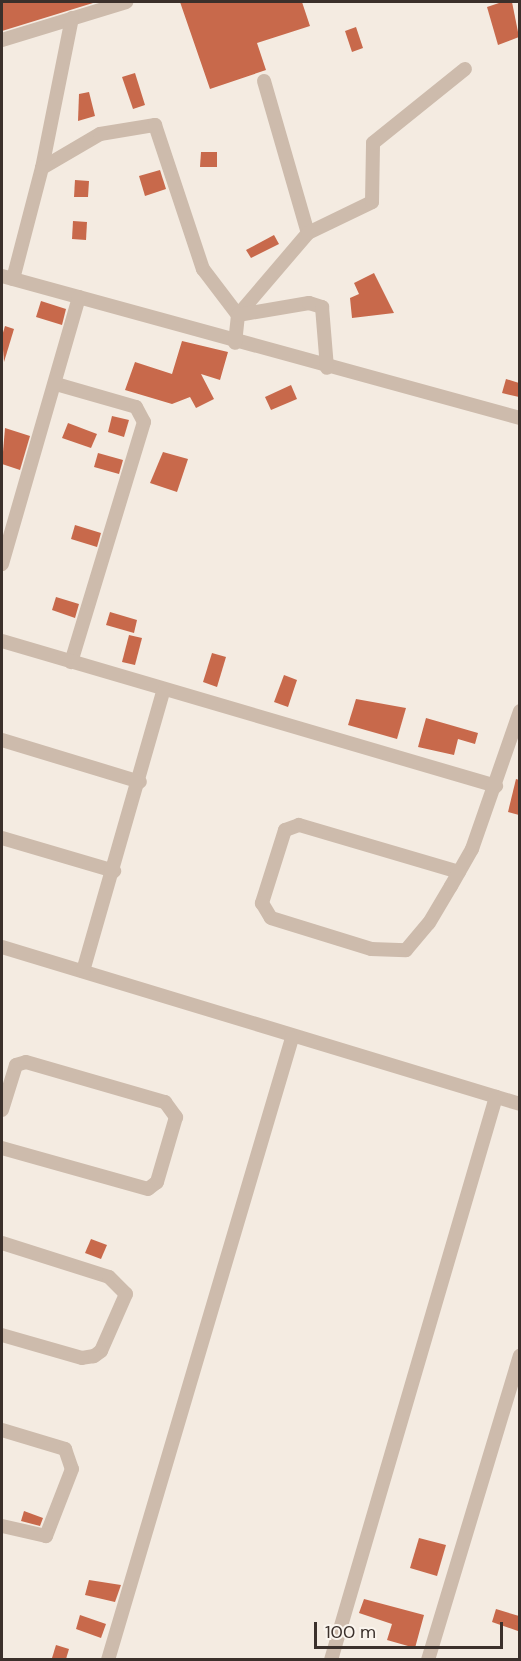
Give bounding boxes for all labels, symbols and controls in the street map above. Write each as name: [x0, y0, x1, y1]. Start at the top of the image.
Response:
scale bar: [317, 1610, 506, 1648]
text: 100 m: [325, 1620, 376, 1644]

